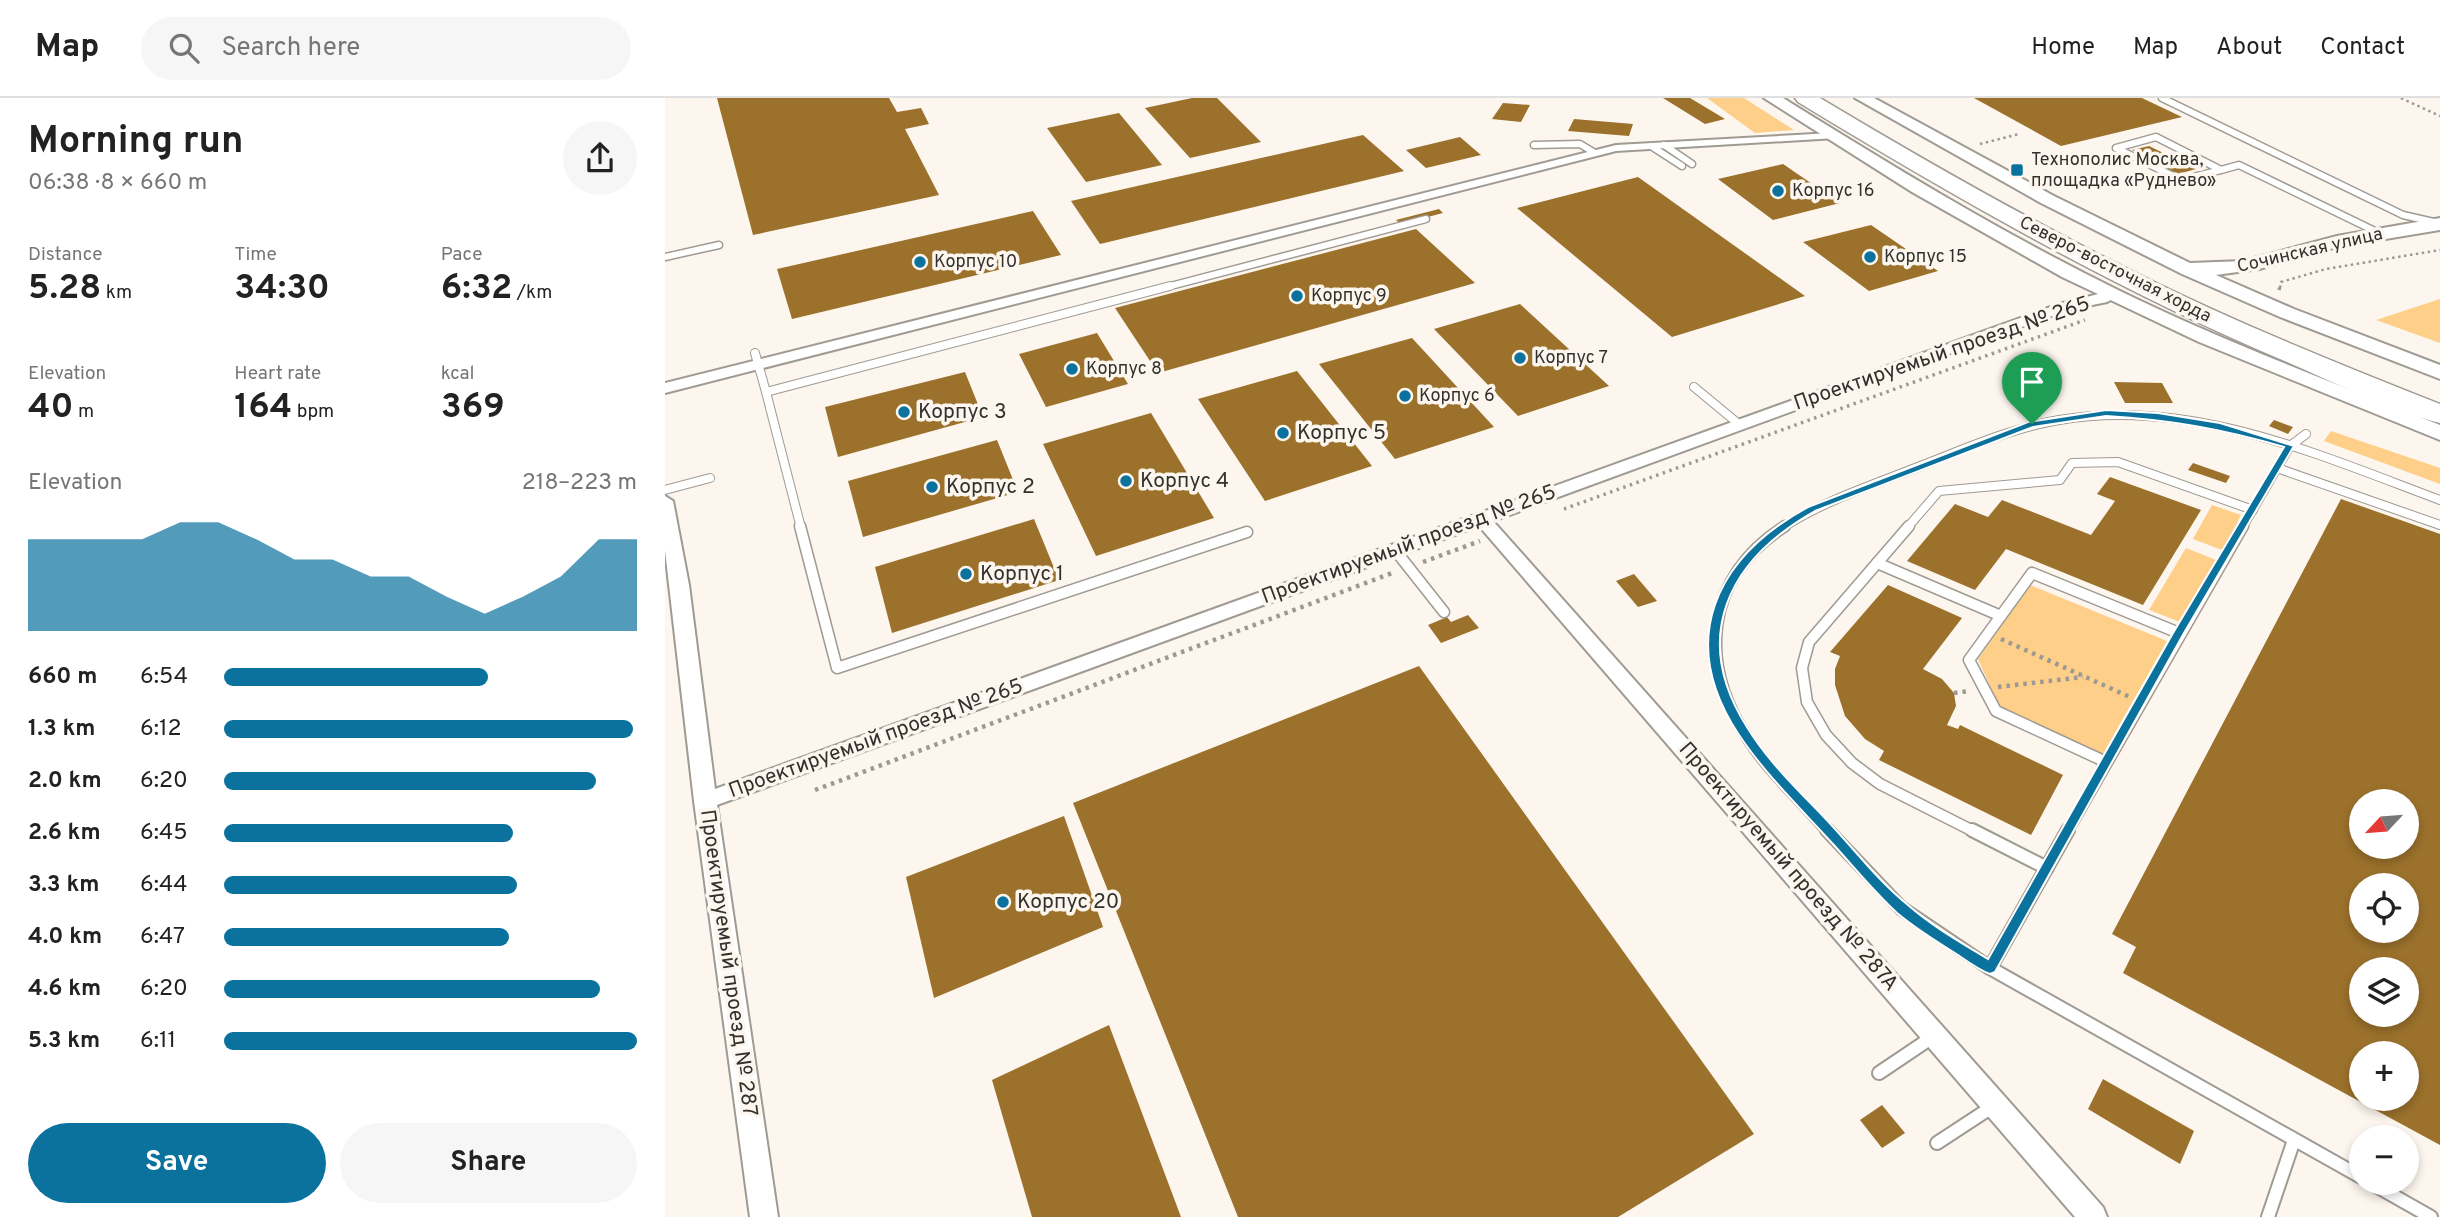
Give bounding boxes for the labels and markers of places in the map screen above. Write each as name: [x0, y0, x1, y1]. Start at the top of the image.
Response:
place label: Технополис Москва, площадка «Руднево»: [2031, 149, 2216, 193]
marker: Технополис Москва, площадка «Руднево»: [2009, 162, 2025, 178]
place label: Корпус 16: [1792, 180, 1875, 203]
marker: Корпус 16: [1770, 183, 1786, 199]
place label: Корпус 15: [1884, 246, 1967, 269]
marker: Корпус 15: [1862, 249, 1878, 265]
place label: Корпус 10: [934, 251, 1017, 274]
marker: Корпус 10: [912, 254, 928, 270]
place label: Корпус 9: [1311, 285, 1387, 308]
marker: Корпус 9: [1289, 288, 1305, 304]
place label: Корпус 7: [1534, 347, 1608, 370]
marker: Корпус 7: [1512, 350, 1528, 366]
pin: [2002, 352, 2062, 424]
place label: Корпус 8: [1086, 358, 1162, 381]
marker: Корпус 8: [1064, 361, 1080, 377]
place label: Корпус 6: [1419, 385, 1495, 408]
marker: Корпус 6: [1397, 388, 1413, 404]
place label: Корпус 3: [918, 399, 1007, 426]
marker: Корпус 3: [896, 404, 912, 420]
place label: Корпус 5: [1297, 420, 1386, 447]
marker: Корпус 5: [1275, 425, 1291, 441]
place label: Корпус 4: [1140, 468, 1229, 495]
marker: Корпус 4: [1118, 473, 1134, 489]
place label: Корпус 2: [946, 474, 1035, 501]
marker: Корпус 2: [924, 479, 940, 495]
place label: Корпус 1: [980, 561, 1064, 588]
marker: Корпус 1: [958, 566, 974, 582]
place label: Корпус 20: [1017, 889, 1119, 916]
marker: Корпус 20: [995, 894, 1011, 910]

